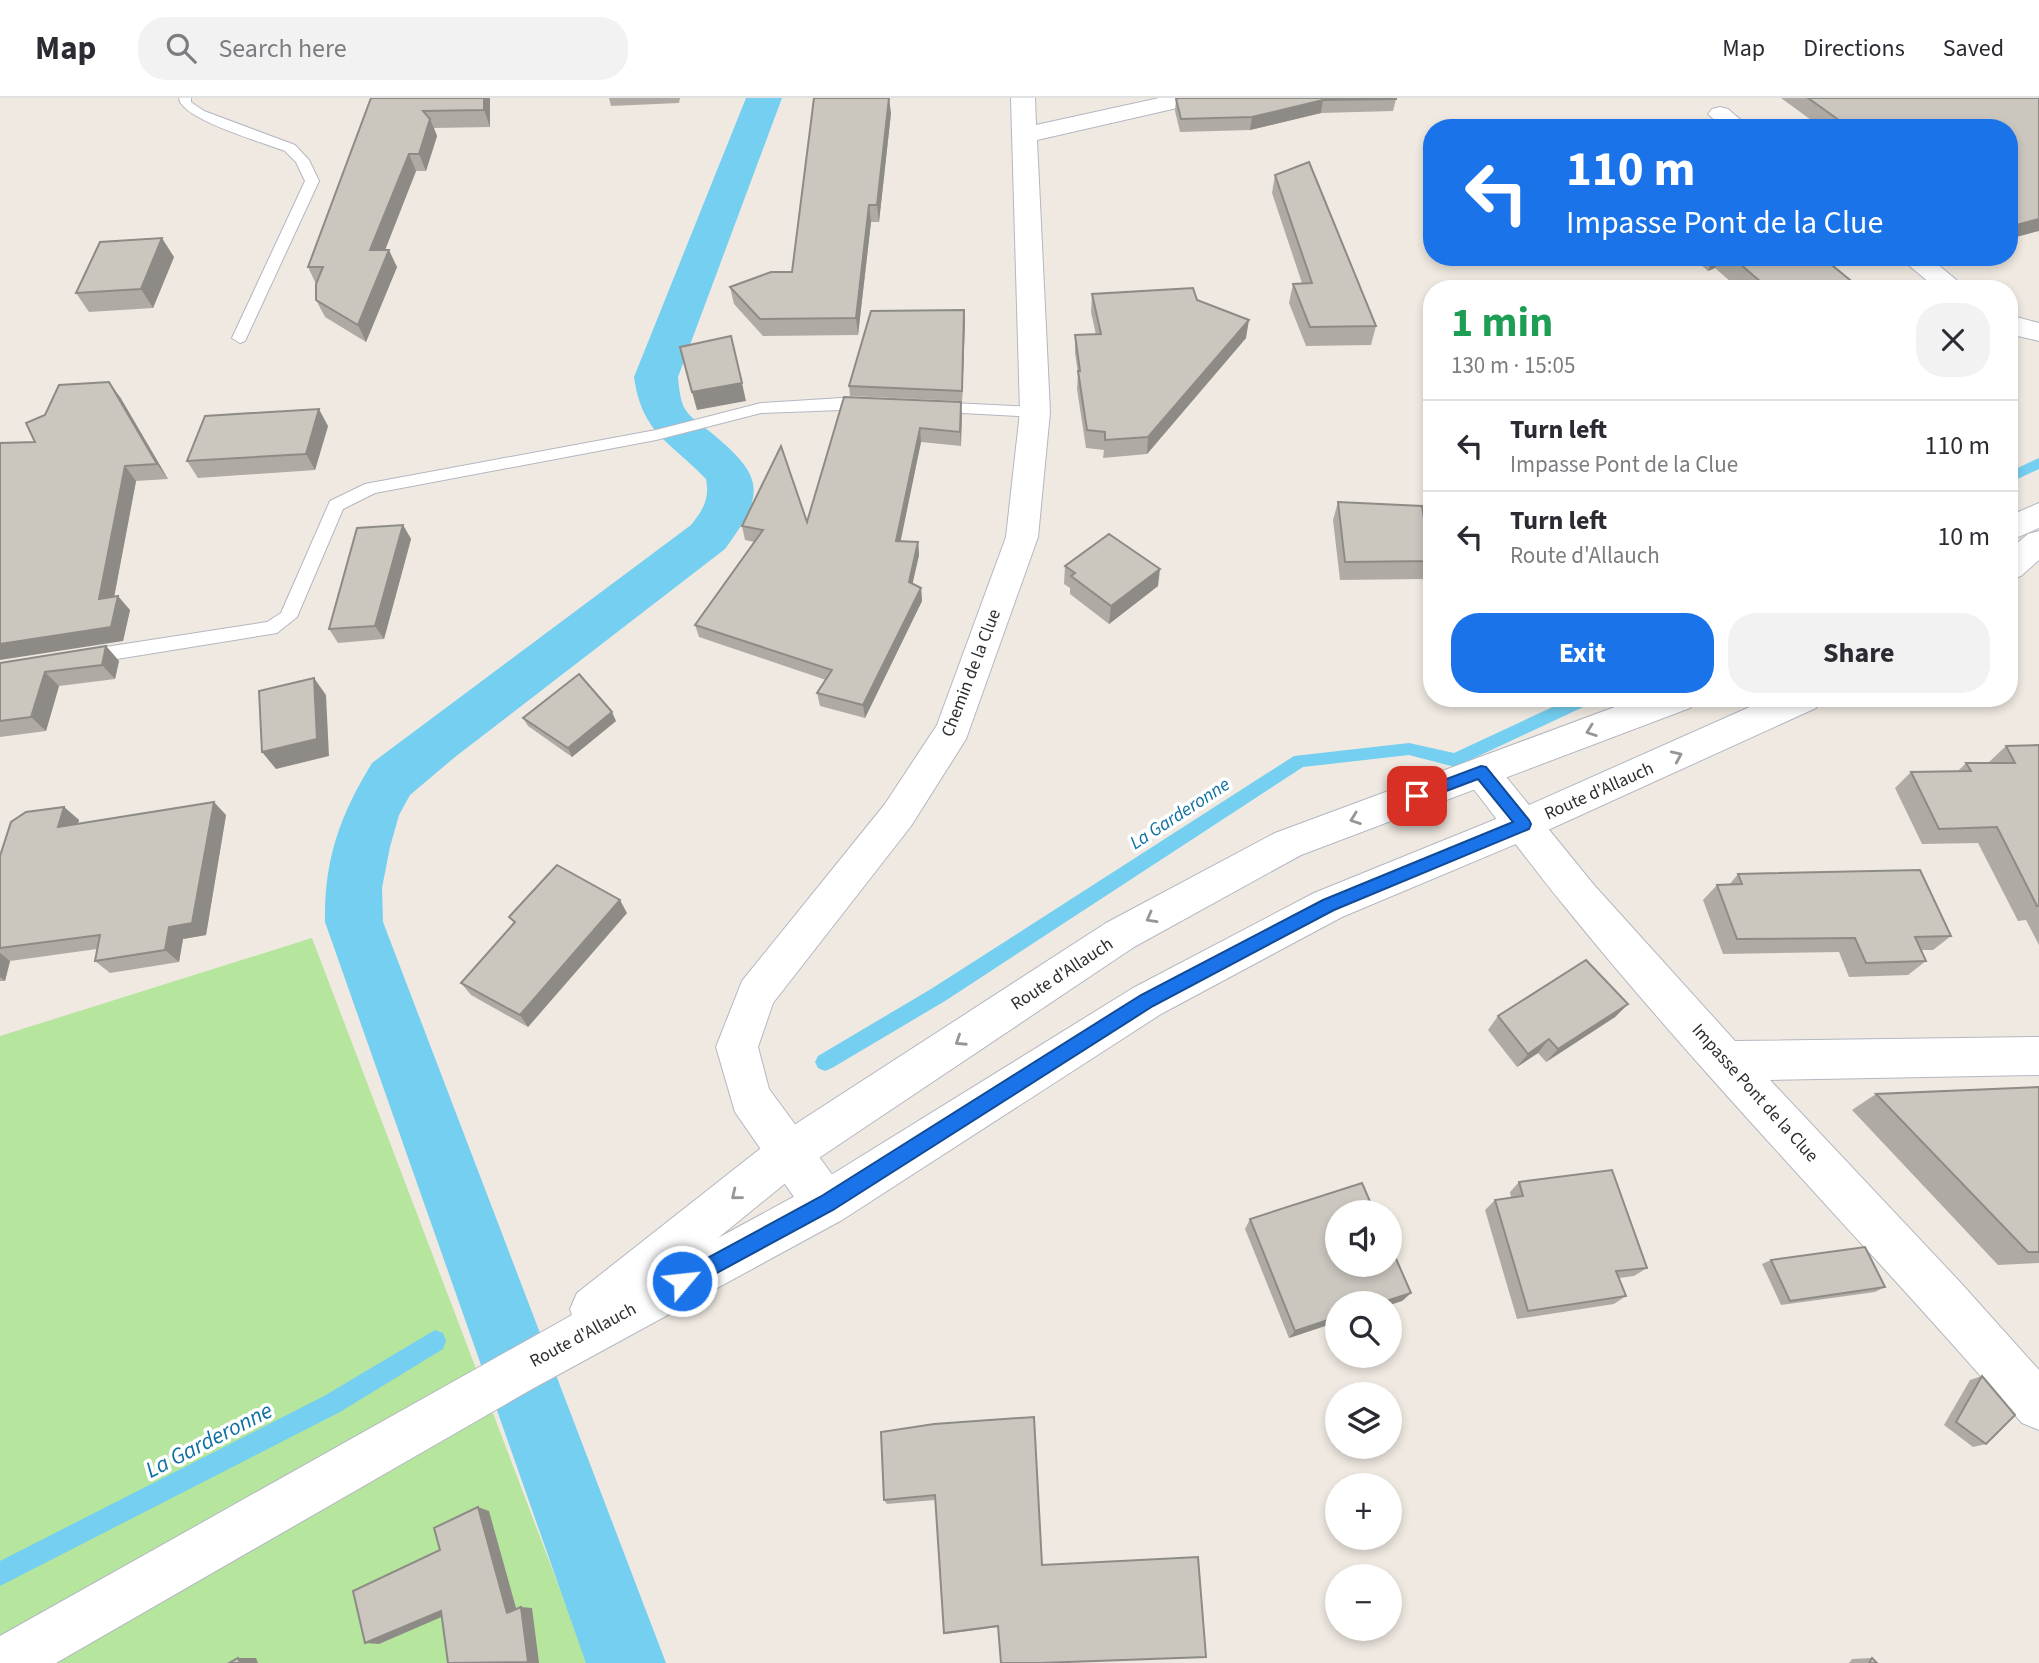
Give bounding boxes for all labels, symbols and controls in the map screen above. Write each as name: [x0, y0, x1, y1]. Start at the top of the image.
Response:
search box: [138, 17, 628, 80]
text: Map: [35, 25, 96, 72]
icon: search: [162, 29, 200, 67]
text: Search here: [218, 30, 347, 67]
text: Map: [1722, 31, 1765, 66]
text: Directions: [1803, 31, 1905, 66]
text: Saved: [1943, 31, 2004, 66]
text: 110 m: [1566, 135, 1695, 205]
icon: left: [1451, 147, 1542, 238]
text: Impasse Pont de la Clue: [1566, 200, 1883, 246]
text: 1 min: [1451, 293, 1553, 353]
button: close: [1916, 303, 1990, 377]
text: 130 m · 15:05: [1451, 349, 1575, 382]
text: Turn left: [1510, 411, 1607, 448]
icon: left: [1451, 427, 1489, 465]
text: 110 m: [1924, 427, 1990, 464]
text: Impasse Pont de la Clue: [1510, 448, 1738, 481]
text: Turn left: [1510, 502, 1607, 539]
icon: left: [1451, 518, 1489, 556]
text: 10 m: [1937, 518, 1990, 555]
text: Route d'Allauch: [1510, 539, 1660, 572]
street label: Chemin de la Clue: [935, 605, 1007, 741]
button: Exit: [1451, 613, 1714, 693]
button: Share: [1728, 613, 1990, 693]
one-way arrow: [1586, 722, 1598, 736]
one-way arrow: [1670, 751, 1682, 765]
street label: Route d'Allauch: [1540, 756, 1658, 826]
pin: [1387, 766, 1447, 826]
water label: La Garderonne: [1125, 771, 1235, 857]
icon: arrive: [1398, 777, 1436, 815]
one-way arrow: [1350, 811, 1362, 825]
one-way arrow: [1146, 910, 1158, 924]
street label: Route d'Allauch: [1006, 932, 1118, 1016]
street label: Impasse Pont de la Clue: [1686, 1018, 1824, 1168]
one-way arrow: [954, 1033, 967, 1046]
one-way arrow: [731, 1187, 743, 1200]
map controls: [1325, 1200, 1402, 1641]
button: sound: [1325, 1200, 1402, 1277]
position arrow: [645, 1244, 719, 1318]
button: search: [1325, 1291, 1402, 1368]
street label: Route d'Allauch: [525, 1296, 641, 1374]
button: layers: [1325, 1382, 1402, 1459]
water label: La Garderonne: [140, 1394, 278, 1486]
button: +: [1325, 1473, 1402, 1550]
button: −: [1325, 1564, 1402, 1641]

